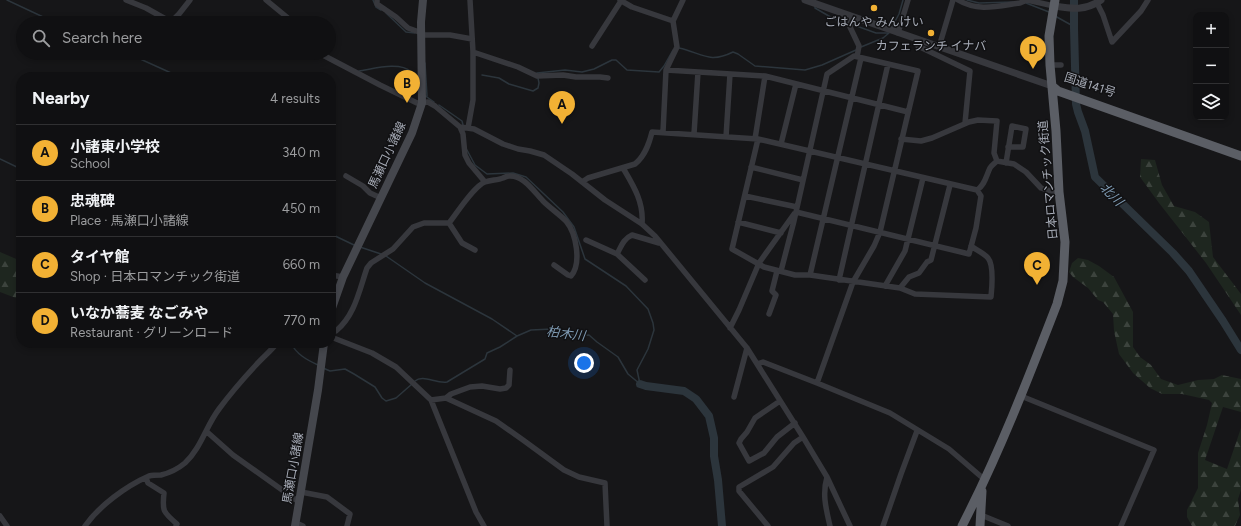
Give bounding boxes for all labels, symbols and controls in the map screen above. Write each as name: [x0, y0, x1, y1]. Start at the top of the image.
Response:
marker: ごはんや みんけい: [869, 3, 879, 13]
map controls: [1193, 12, 1229, 120]
button: +: [1193, 12, 1229, 48]
place label: ごはんや みんけい: [825, 15, 923, 29]
search box: [16, 16, 336, 60]
icon: search: [30, 27, 52, 49]
marker: カフェランチ イナバ: [926, 28, 936, 38]
text: Search here: [62, 29, 142, 47]
pin: D: [1020, 36, 1046, 69]
place label: カフェランチ イナバ: [876, 39, 986, 53]
button: −: [1193, 48, 1229, 84]
pin: B: [394, 70, 420, 103]
street label: 国道141号: [1062, 70, 1118, 100]
button: layers: [1193, 84, 1229, 120]
text: Nearby: [32, 88, 90, 108]
text: 4 results: [270, 91, 320, 106]
pin: A: [549, 91, 575, 124]
street label: 馬瀬口小諸線: [365, 119, 409, 191]
street label: 日本ロマンチック街道: [1036, 120, 1060, 240]
text: 小諸東小学校: [70, 138, 160, 156]
text: A: [40, 145, 50, 160]
text: 340 m: [282, 145, 320, 160]
text: School: [70, 156, 110, 171]
water label: 北川: [1097, 180, 1128, 210]
text: 忠魂碑: [70, 192, 115, 210]
text: B: [41, 201, 49, 216]
text: 450 m: [282, 201, 320, 216]
text: Place · 馬瀬口小諸線: [70, 213, 189, 228]
text: タイヤ館: [70, 248, 130, 266]
pin: C: [1024, 252, 1050, 285]
text: C: [40, 257, 50, 272]
text: 660 m: [283, 257, 320, 272]
text: Shop · 日本ロマンチック街道: [70, 269, 240, 284]
text: いなか蕎麦 なごみや: [70, 304, 209, 322]
text: D: [40, 313, 50, 328]
text: 770 m: [283, 313, 320, 328]
water label: 柏木川: [546, 324, 588, 344]
text: Restaurant · グリーンロード: [70, 325, 233, 340]
your location: [574, 353, 594, 373]
street label: 馬瀬口小諸線: [280, 431, 306, 505]

